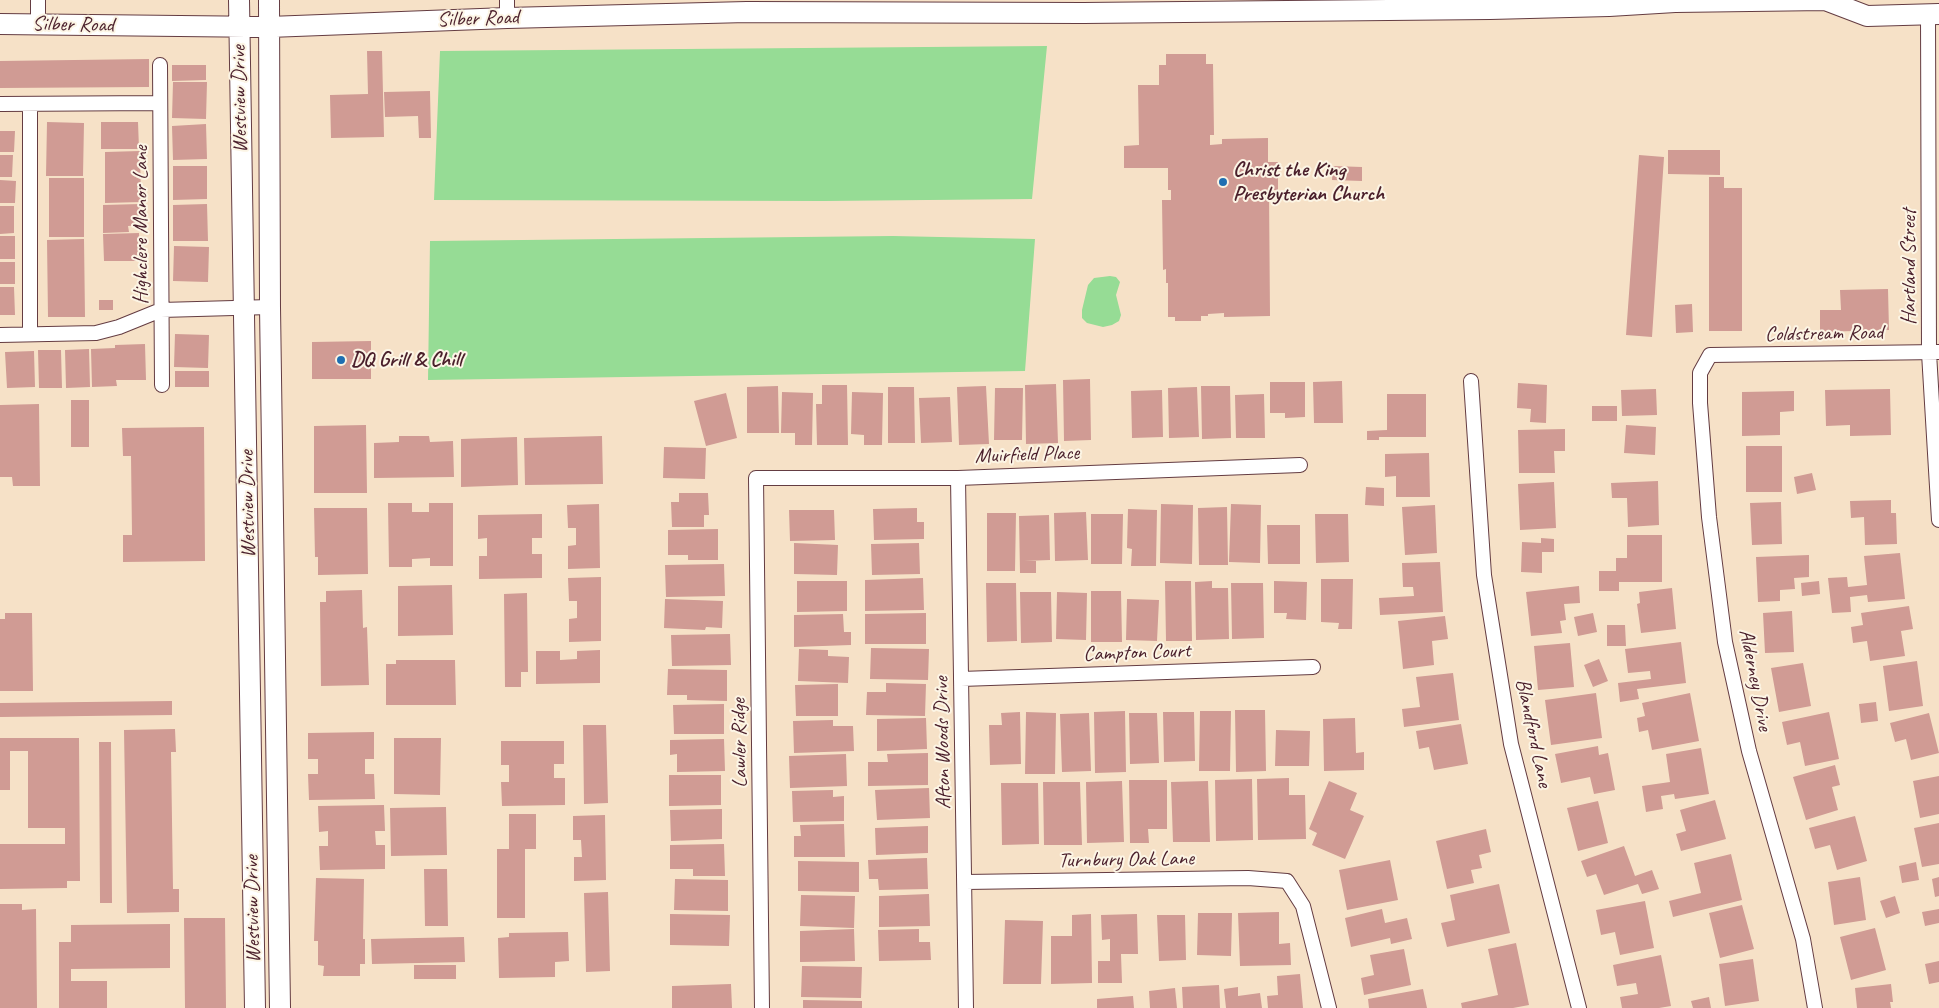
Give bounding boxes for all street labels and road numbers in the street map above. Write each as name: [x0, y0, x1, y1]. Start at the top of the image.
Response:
street label: Silber Road: [437, 5, 519, 33]
street label: Silber Road: [32, 12, 114, 38]
street label: Westview Drive: [226, 45, 254, 153]
street label: Highclere Manor Lane: [128, 146, 154, 304]
street label: Hartland Street: [1896, 209, 1922, 325]
street label: Coldstream Road: [1765, 320, 1883, 348]
street label: Muirfield Place: [974, 441, 1080, 469]
street label: Westview Drive: [234, 450, 262, 558]
street label: Alderney Drive: [1733, 627, 1777, 733]
street label: Campton Court: [1083, 639, 1191, 667]
street label: Afton Woods Drive: [929, 676, 957, 810]
street label: Blandford Lane: [1509, 676, 1557, 790]
street label: Lawler Ridge: [727, 698, 753, 788]
street label: Turnbury Oak Lane: [1058, 846, 1194, 874]
street label: Westview Drive: [239, 855, 267, 963]

